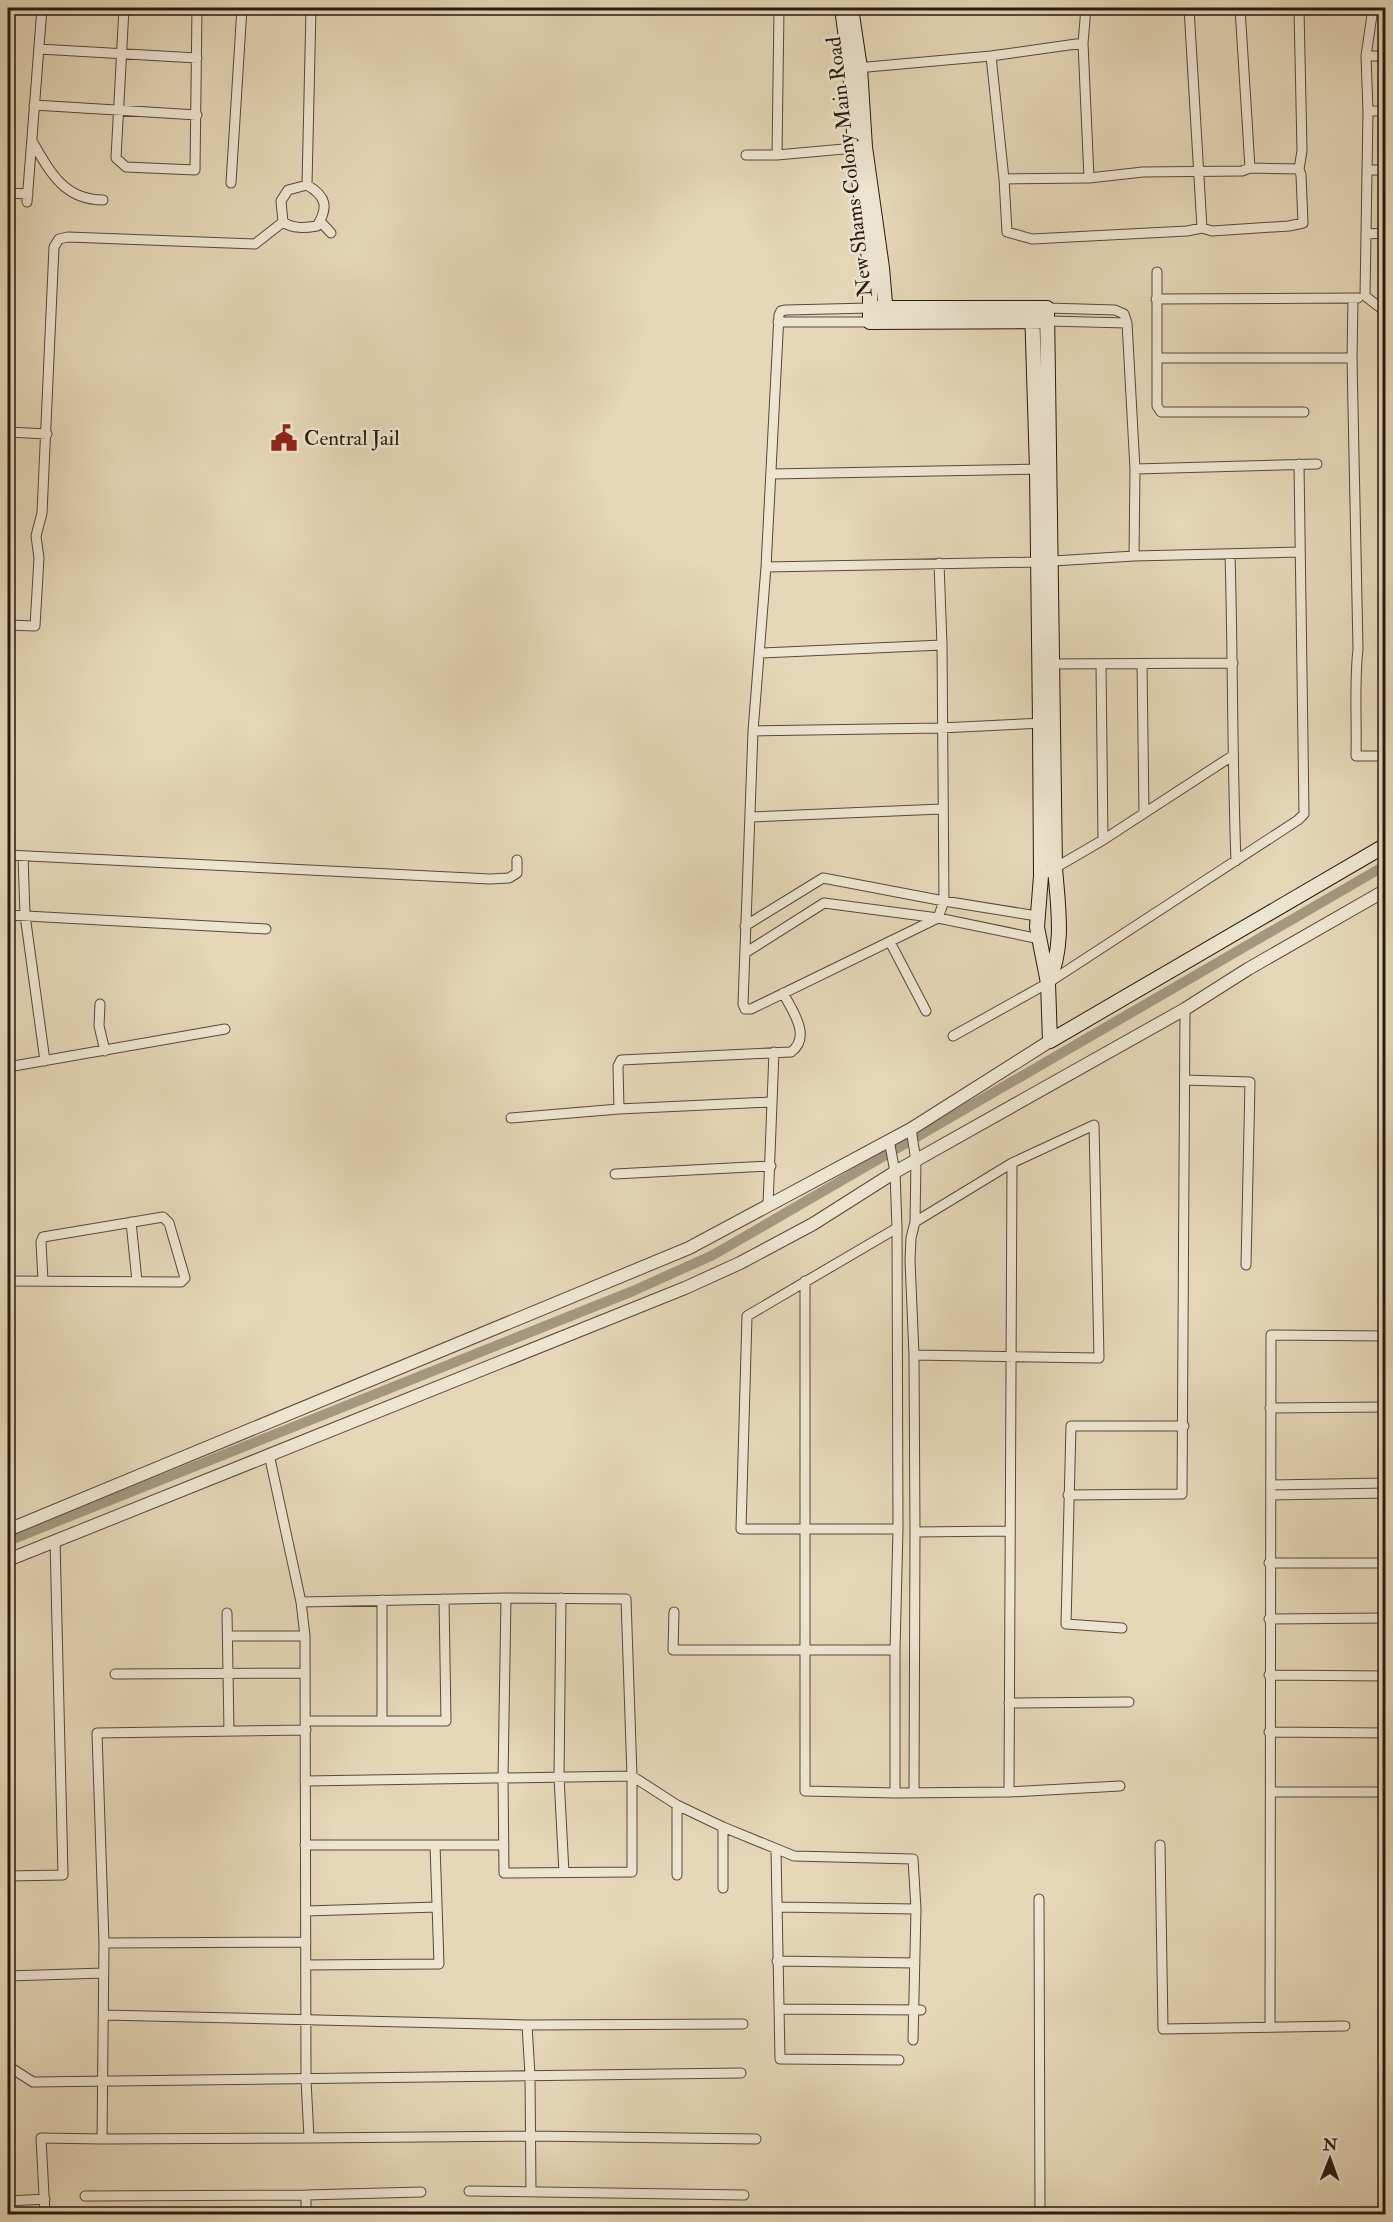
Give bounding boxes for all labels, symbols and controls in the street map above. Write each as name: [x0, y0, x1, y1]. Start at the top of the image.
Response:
street label: New Shams Colony Main Road: [820, 34, 879, 299]
public building icon: Central Jail: [269, 423, 299, 453]
place label: Central Jail: [304, 425, 400, 452]
north arrow: [1300, 2129, 1360, 2189]
text: N: [1322, 2135, 1338, 2155]

